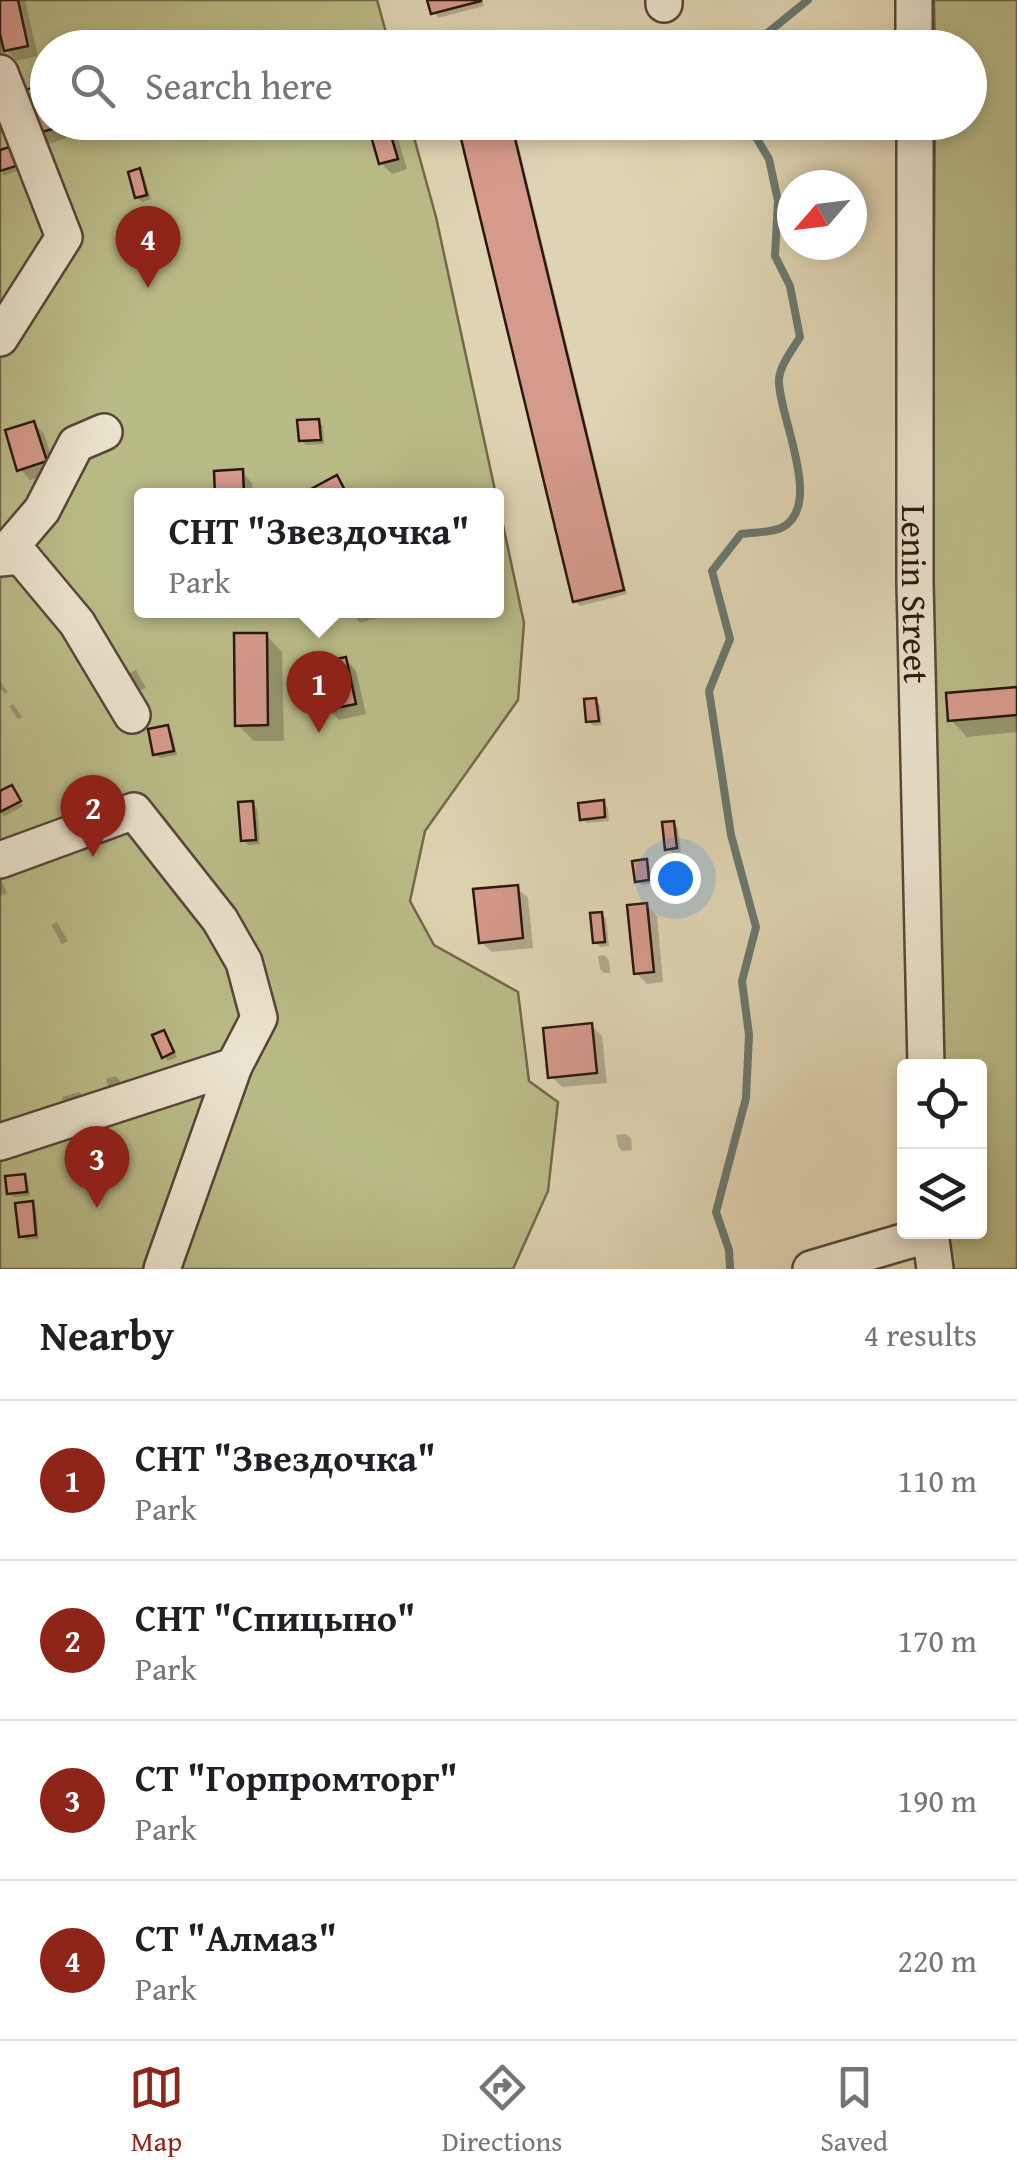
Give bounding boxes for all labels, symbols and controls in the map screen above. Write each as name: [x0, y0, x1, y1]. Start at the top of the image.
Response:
search box: [30, 30, 987, 140]
text: Search here: [145, 57, 333, 113]
icon: search: [65, 58, 120, 113]
north arrow: [777, 170, 867, 260]
pin: 4: [116, 206, 180, 288]
popup: [134, 488, 504, 618]
text: СНТ "Звездочка": [169, 502, 469, 558]
street label: Lenin Street: [890, 505, 943, 684]
text: Park: [169, 558, 230, 605]
pin: 1: [286, 650, 352, 733]
pin: 2: [61, 774, 126, 857]
your location: [650, 853, 701, 904]
map controls: [897, 1059, 987, 1239]
button: locate: [897, 1059, 987, 1149]
pin: 3: [64, 1126, 130, 1208]
button: layers: [897, 1149, 987, 1239]
text: Nearby: [40, 1304, 174, 1365]
text: 4 results: [864, 1311, 977, 1358]
text: СНТ "Звездочка": [135, 1429, 436, 1485]
text: 1: [64, 1457, 81, 1504]
text: 110 m: [898, 1457, 977, 1504]
text: Park: [135, 1485, 197, 1532]
text: СНТ "Спицыно": [135, 1589, 415, 1645]
text: 2: [64, 1617, 81, 1664]
text: 170 m: [898, 1617, 977, 1664]
text: Park: [135, 1645, 197, 1692]
text: СТ "Горпромторг": [135, 1749, 458, 1805]
text: 3: [64, 1777, 81, 1824]
text: 190 m: [898, 1777, 977, 1824]
text: Park: [135, 1805, 197, 1852]
text: СТ "Алмаз": [135, 1909, 337, 1965]
text: 4: [64, 1937, 81, 1984]
text: 220 m: [898, 1937, 977, 1984]
text: Park: [135, 1965, 197, 2012]
tab: Map: [129, 2060, 184, 2161]
tab: Directions: [442, 2060, 562, 2161]
tab: Saved: [820, 2060, 888, 2161]

